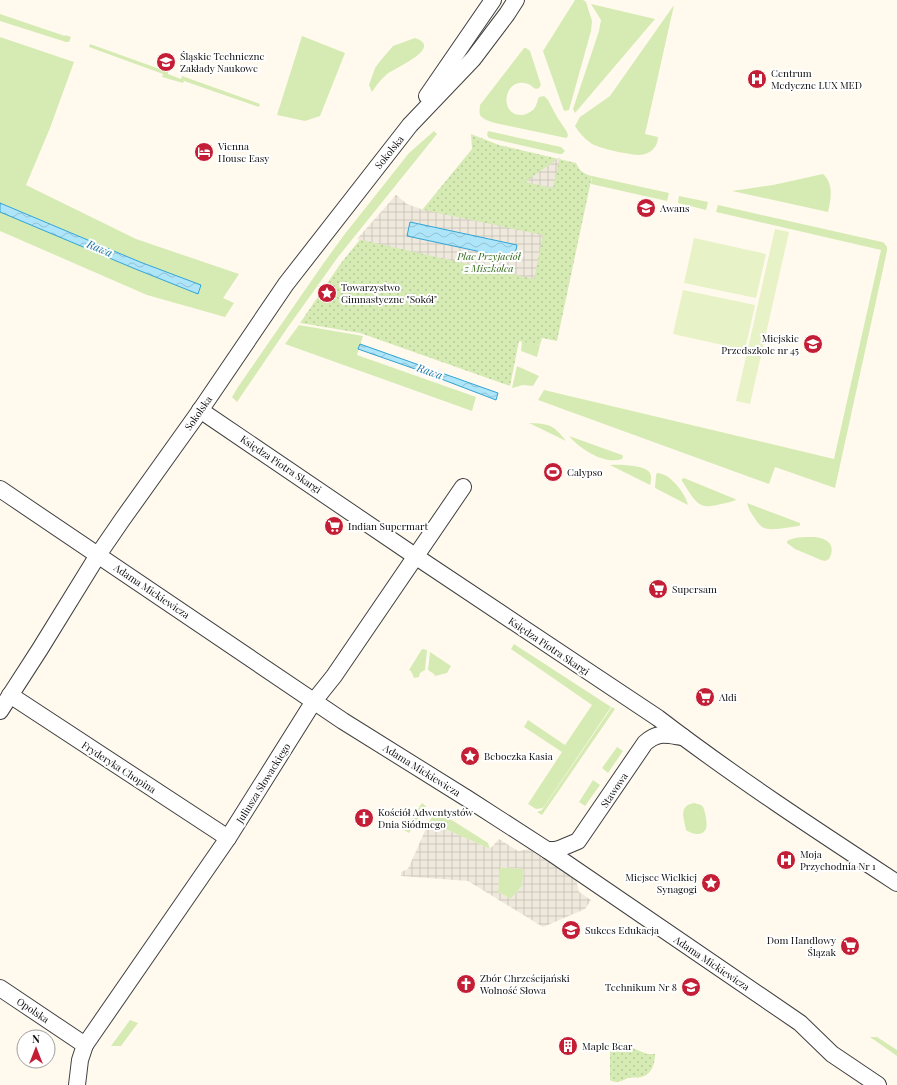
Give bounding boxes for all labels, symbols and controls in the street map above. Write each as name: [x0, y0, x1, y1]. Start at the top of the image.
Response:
place label: Śląskie Techniczne Zakłady Naukowe: [180, 49, 265, 75]
school or university icon: Śląskie Techniczne Zakłady Naukowe: [155, 51, 177, 73]
place label: Centrum Medyczne LUX MED: [771, 66, 862, 92]
hospital icon: Centrum Medyczne LUX MED: [746, 68, 768, 90]
street label: Sokolska: [371, 132, 407, 172]
place label: Vienna House Easy: [217, 139, 269, 165]
hotel icon: Vienna House Easy: [193, 141, 215, 163]
school or university icon: Awans: [635, 197, 657, 219]
place label: Awans: [659, 201, 689, 215]
water label: Rawa: [84, 236, 115, 260]
park label: Plac Przyjaciół z Miszkolca: [456, 249, 522, 275]
place label: Towarzystwo Gimnastyczne "Sokół": [341, 280, 437, 306]
place icon: Towarzystwo Gimnastyczne "Sokół": [316, 282, 338, 304]
place label: Miejskie Przedszkole nr 45: [721, 331, 799, 357]
school or university icon: Miejskie Przedszkole nr 45: [802, 333, 824, 355]
water label: Rawa: [414, 359, 445, 382]
street label: Sokolska: [181, 393, 215, 433]
street label: Księdza Piotra Skargi: [238, 432, 324, 496]
sports icon: Calypso: [542, 461, 564, 483]
place label: Calypso: [567, 465, 603, 479]
supermarket icon: Indian Supermart: [323, 515, 345, 537]
place label: Indian Supermart: [348, 519, 428, 533]
street label: Adama Mickiewicza: [111, 560, 193, 622]
supermarket icon: Supersam: [647, 578, 669, 600]
place label: Supersam: [672, 582, 717, 596]
street label: Księdza Piotra Skargi: [506, 614, 592, 678]
supermarket icon: Aldi: [694, 686, 716, 708]
place label: Aldi: [718, 690, 737, 704]
street label: Fryderyka Chopina: [79, 738, 159, 796]
street label: Juliusza Słowackiego: [232, 740, 294, 827]
street label: Adama Mickiewicza: [380, 740, 463, 799]
place icon: Beboczka Kasia: [459, 745, 481, 767]
place label: Beboczka Kasia: [484, 749, 553, 763]
street label: Stawowa: [597, 770, 631, 810]
place label: Kościół Adwentystów Dnia Siódmego: [378, 805, 473, 831]
church icon: Kościół Adwentystów Dnia Siódmego: [353, 807, 375, 829]
place label: Moja Przychodnia Nr 1: [800, 847, 876, 873]
hospital icon: Moja Przychodnia Nr 1: [775, 849, 797, 871]
place label: Miejsce Wielkiej Synagogi: [625, 870, 697, 896]
place icon: Miejsce Wielkiej Synagogi: [700, 872, 722, 894]
school or university icon: Sukces Edukacja: [560, 919, 582, 941]
place label: Sukces Edukacja: [585, 923, 659, 937]
street label: Adama Mickiewicza: [671, 932, 753, 994]
place label: Dom Handlowy Ślązak: [767, 933, 836, 959]
supermarket icon: Dom Handlowy Ślązak: [839, 935, 861, 957]
place label: Zbór Chrześcijański Wolność Słowa: [479, 971, 570, 997]
church icon: Zbór Chrześcijański Wolność Słowa: [455, 973, 477, 995]
school or university icon: Technikum Nr 8: [680, 976, 702, 998]
place label: Technikum Nr 8: [605, 980, 677, 994]
street label: Opolska: [14, 994, 52, 1026]
north arrow: [16, 1029, 56, 1069]
text: N: [32, 1031, 40, 1046]
building icon: Maple Bear: [557, 1035, 579, 1057]
place label: Maple Bear: [582, 1039, 633, 1053]

